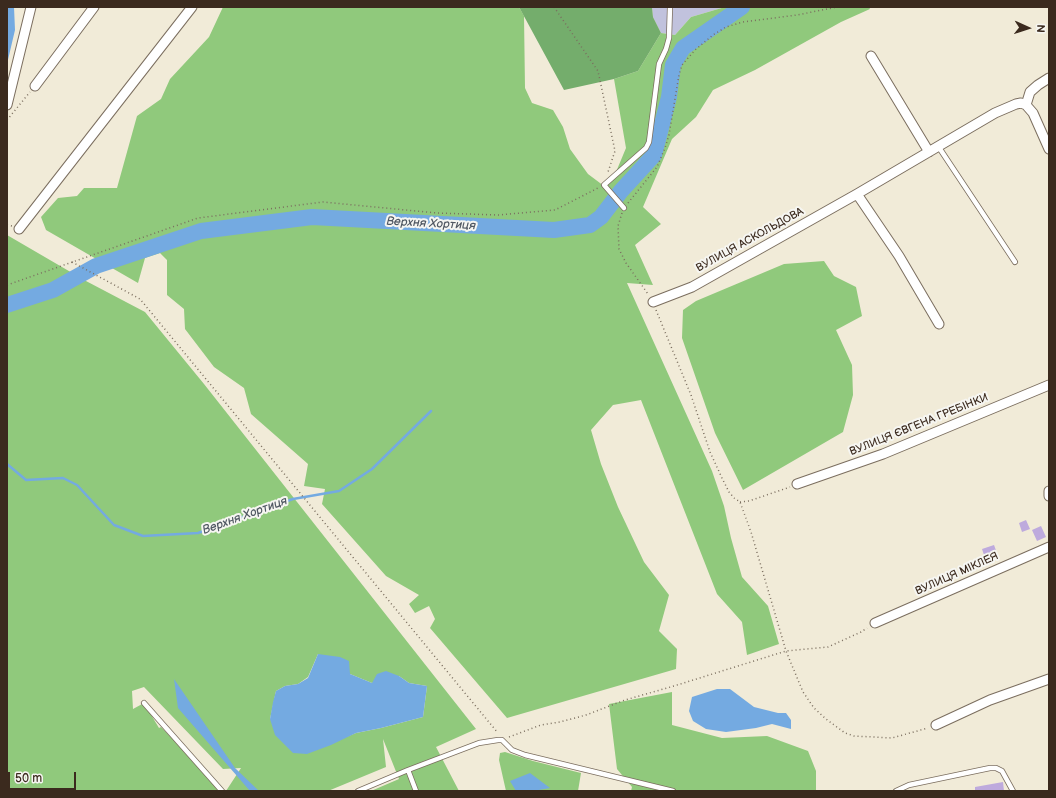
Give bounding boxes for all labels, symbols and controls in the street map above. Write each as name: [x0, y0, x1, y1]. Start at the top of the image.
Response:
north arrow: [1008, 8, 1048, 48]
text: N: [1034, 24, 1047, 33]
street label: ВУЛИЦЯ АСКОЛЬДОВА: [694, 205, 806, 275]
water label: Верхня Хортиця: [386, 214, 476, 234]
street label: ВУЛИЦЯ ЄВГЕНА ГРЕБІНКИ: [848, 391, 990, 459]
water label: Верхня Хортиця: [200, 494, 290, 538]
street label: ВУЛИЦЯ МІКЛЕЯ: [913, 550, 1001, 598]
scale bar: [10, 764, 78, 790]
text: 50 m: [15, 771, 42, 786]

